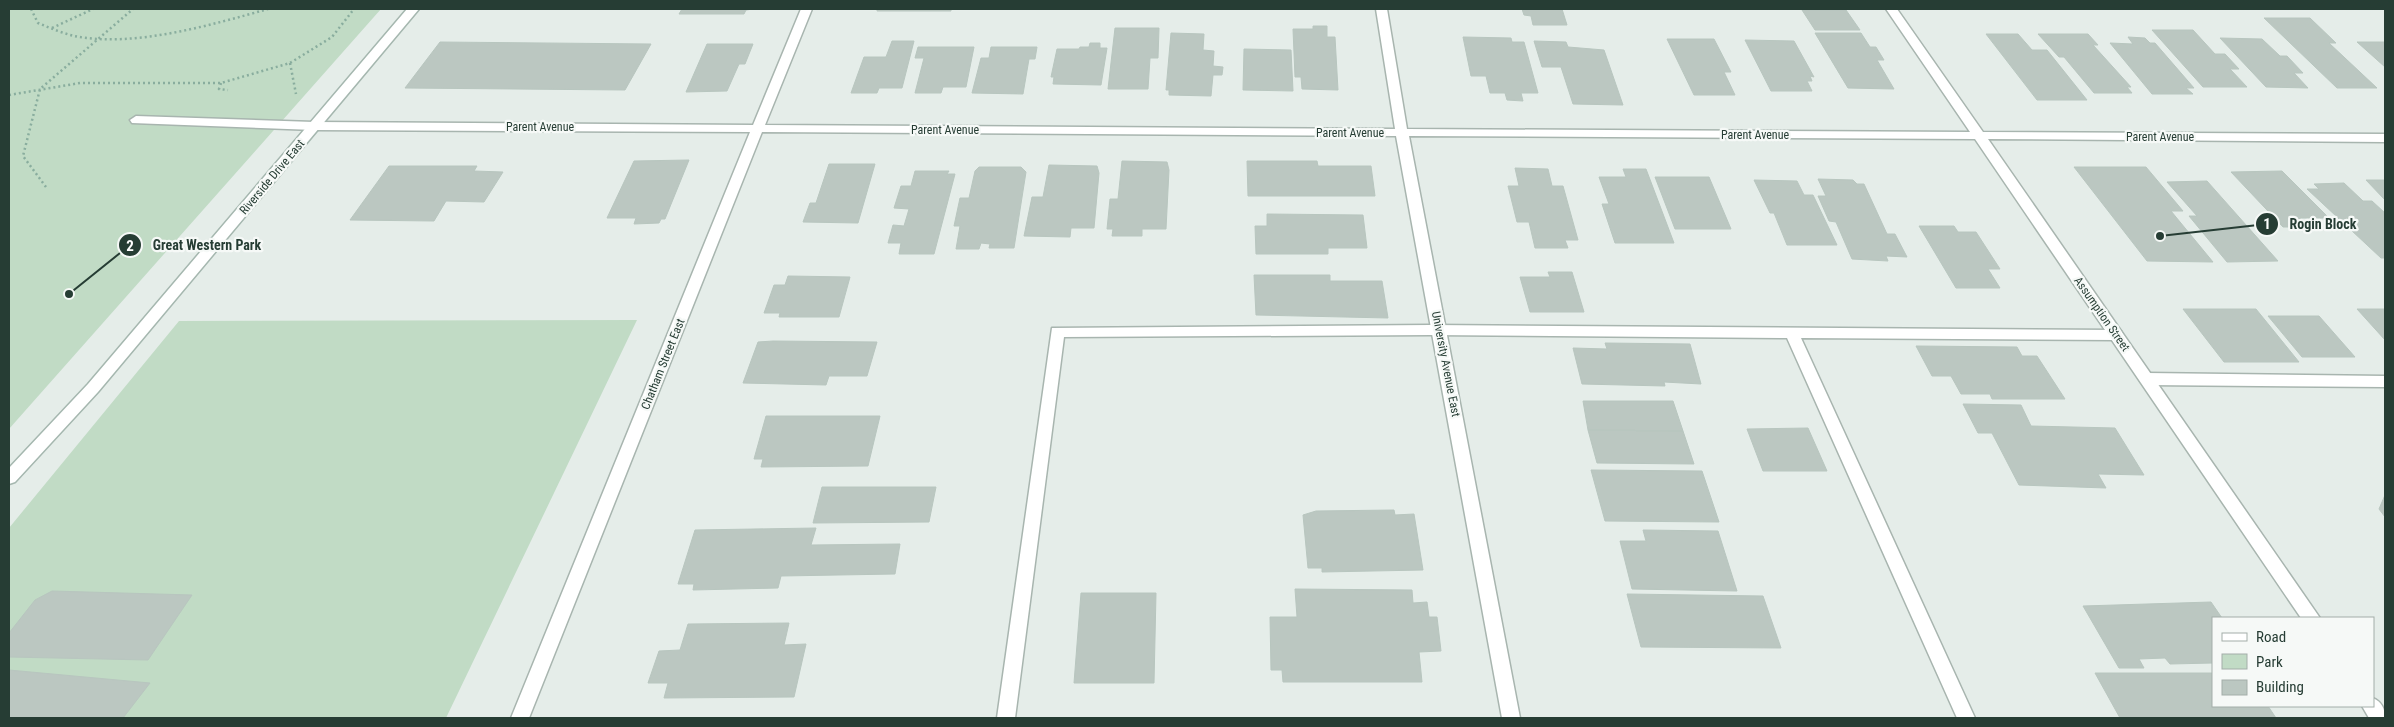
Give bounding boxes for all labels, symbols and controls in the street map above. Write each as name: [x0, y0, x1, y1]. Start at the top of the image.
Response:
street label: Parent Avenue: [506, 120, 574, 134]
street label: Parent Avenue: [911, 123, 979, 137]
street label: Parent Avenue: [1316, 126, 1384, 140]
street label: Parent Avenue: [1721, 128, 1789, 142]
street label: Parent Avenue: [2126, 130, 2194, 144]
street label: Riverside Drive East: [237, 136, 308, 217]
callout: Rogin Block: [2254, 209, 2366, 238]
text: 1: [2263, 215, 2271, 233]
text: Rogin Block: [2290, 216, 2357, 232]
callout: Great Western Park: [118, 231, 271, 260]
text: 2: [126, 237, 134, 255]
text: Great Western Park: [153, 237, 262, 253]
street label: Assumption Street: [2071, 274, 2133, 354]
street label: University Avenue East: [1429, 310, 1463, 418]
street label: Chatham Street East: [638, 316, 688, 412]
legend: [2212, 617, 2374, 707]
text: Road: [2256, 628, 2286, 646]
text: Park: [2256, 653, 2283, 671]
text: Building: [2256, 678, 2304, 696]

